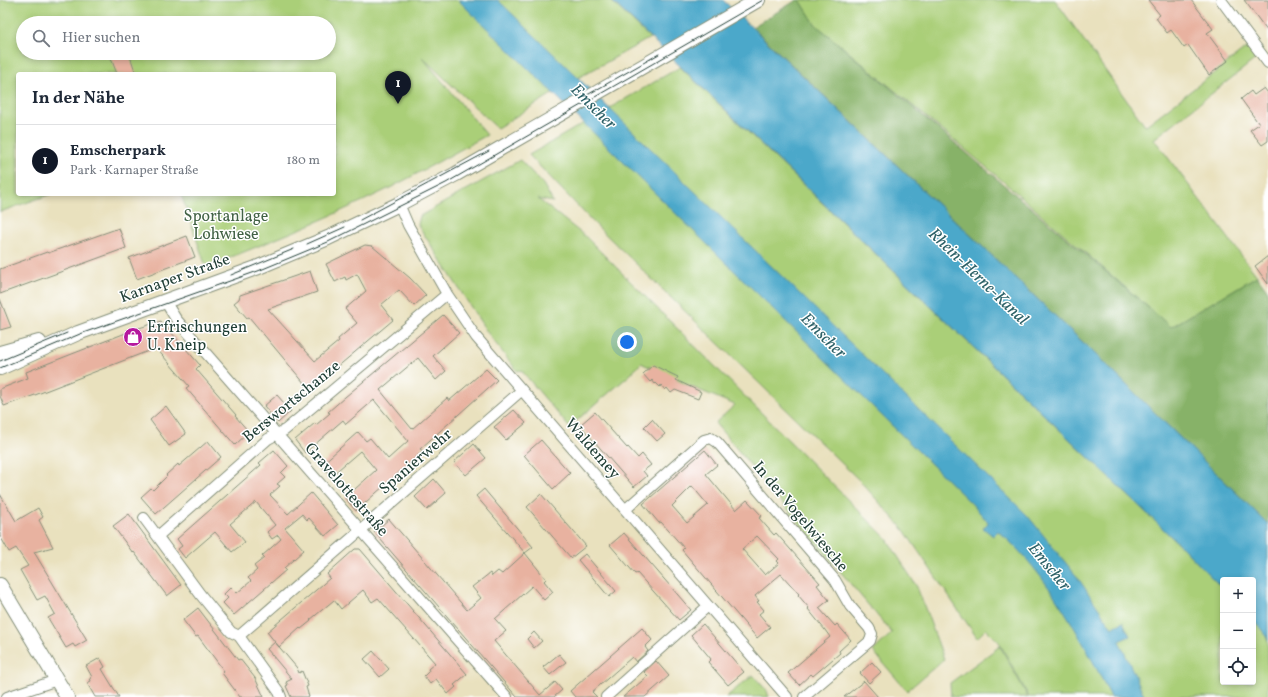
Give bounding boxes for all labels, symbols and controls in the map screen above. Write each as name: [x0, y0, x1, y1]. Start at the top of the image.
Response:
search box: [16, 16, 336, 60]
icon: search: [30, 27, 52, 49]
text: Hier suchen: [62, 28, 140, 49]
pin: 1: [385, 71, 411, 104]
water label: Emscher: [565, 79, 621, 135]
text: In der Nähe: [32, 87, 125, 110]
text: Emscherpark: [70, 141, 166, 162]
text: 1: [42, 152, 48, 170]
text: 180 m: [286, 152, 320, 170]
text: Park · Karnaper Straße: [70, 162, 199, 180]
park label: Sportanlage Lohwiese: [184, 206, 268, 246]
water label: Rhein-Herne-Kanal: [923, 223, 1033, 331]
street label: Karnaper Straße: [117, 249, 233, 309]
water label: Emscher: [795, 308, 851, 364]
place label: Erfrischungen U. Kneip: [147, 317, 247, 357]
shop icon: Erfrischungen U. Kneip: [122, 326, 144, 348]
your location: [617, 332, 637, 352]
street label: Berswortschanze: [238, 356, 346, 448]
street label: Waldemey: [559, 414, 625, 485]
street label: Spanierwehr: [375, 424, 458, 500]
street label: Gravelottestraße: [299, 438, 393, 542]
street label: In der Vogelwiesche: [747, 457, 853, 577]
water label: Emscher: [1022, 538, 1076, 597]
map controls: [1220, 577, 1256, 685]
button: +: [1220, 577, 1256, 613]
button: −: [1220, 613, 1256, 649]
button: locate: [1220, 649, 1256, 685]

